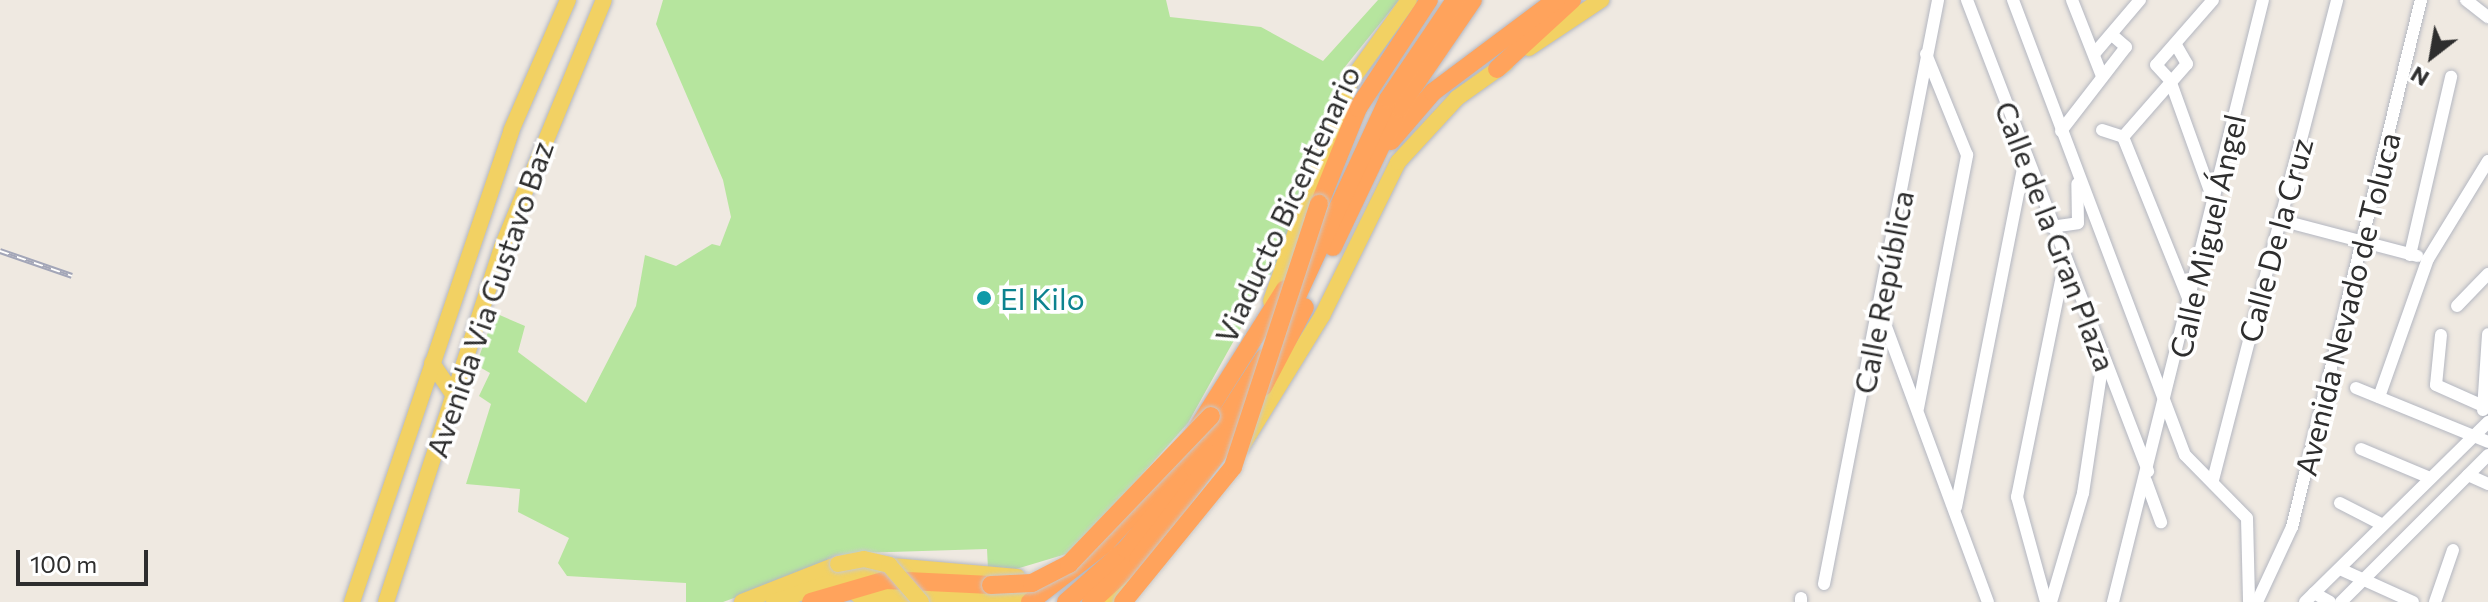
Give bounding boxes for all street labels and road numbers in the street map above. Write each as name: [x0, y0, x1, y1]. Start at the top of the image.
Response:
street label: Viaducto Bicentenario: [1207, 60, 1367, 348]
street label: Calle de la Gran Plaza: [1988, 96, 2124, 376]
street label: Calle Miguel Ángel: [2161, 111, 2253, 361]
street label: Avenida Nevado de Toluca: [2287, 129, 2407, 479]
street label: Calle De la Cruz: [2230, 134, 2320, 346]
street label: Avenida Via Gustavo Baz: [418, 136, 560, 462]
street label: Calle República: [1846, 187, 1920, 397]

